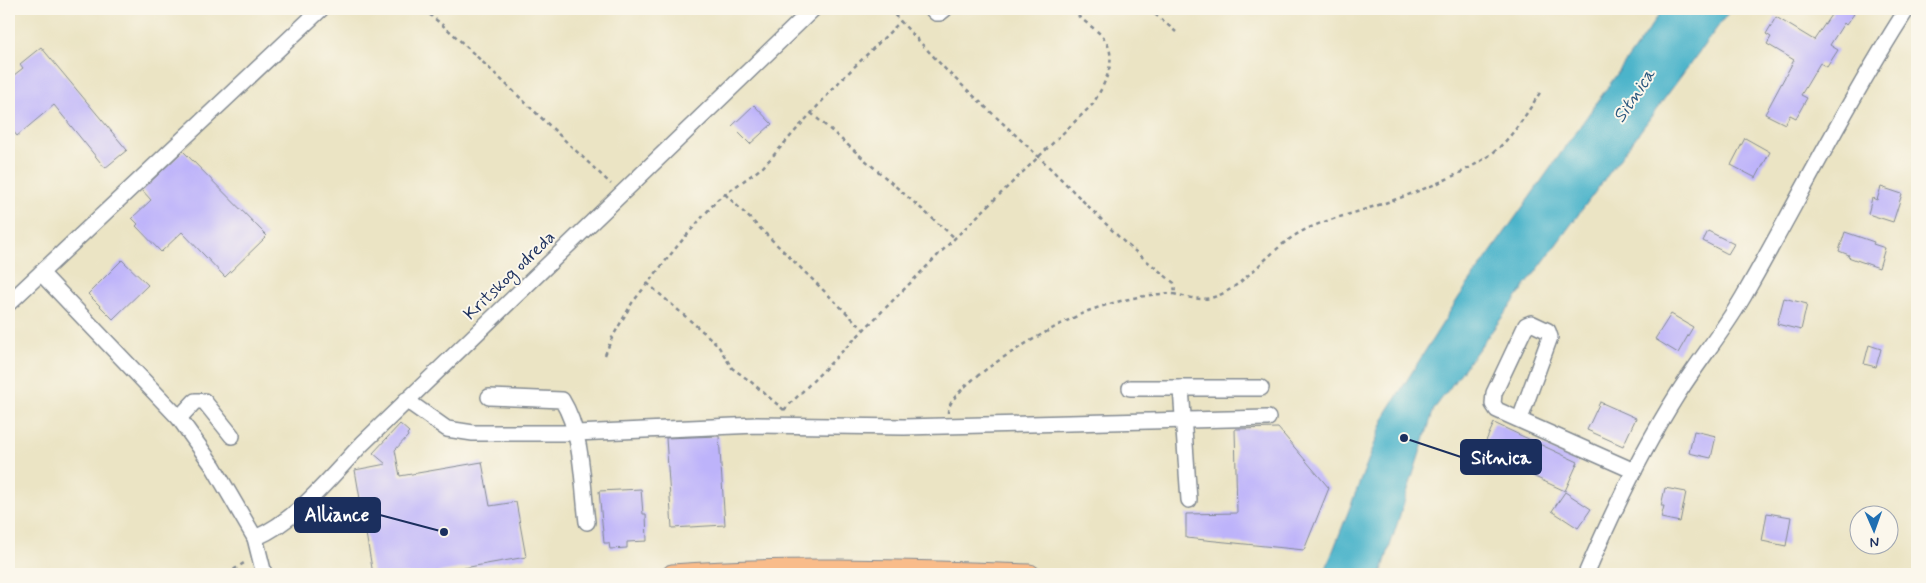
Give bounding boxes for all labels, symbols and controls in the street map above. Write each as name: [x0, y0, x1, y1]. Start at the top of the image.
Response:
water label: Sitnica: [1607, 63, 1662, 128]
street label: Kritskog odreda: [458, 226, 562, 327]
callout: Sitnica: [1461, 440, 1541, 474]
text: Sitnica: [1471, 446, 1532, 471]
callout: Alliance: [295, 498, 380, 532]
text: Alliance: [305, 503, 369, 528]
north arrow: [1848, 506, 1898, 556]
text: N: [1869, 533, 1879, 551]

